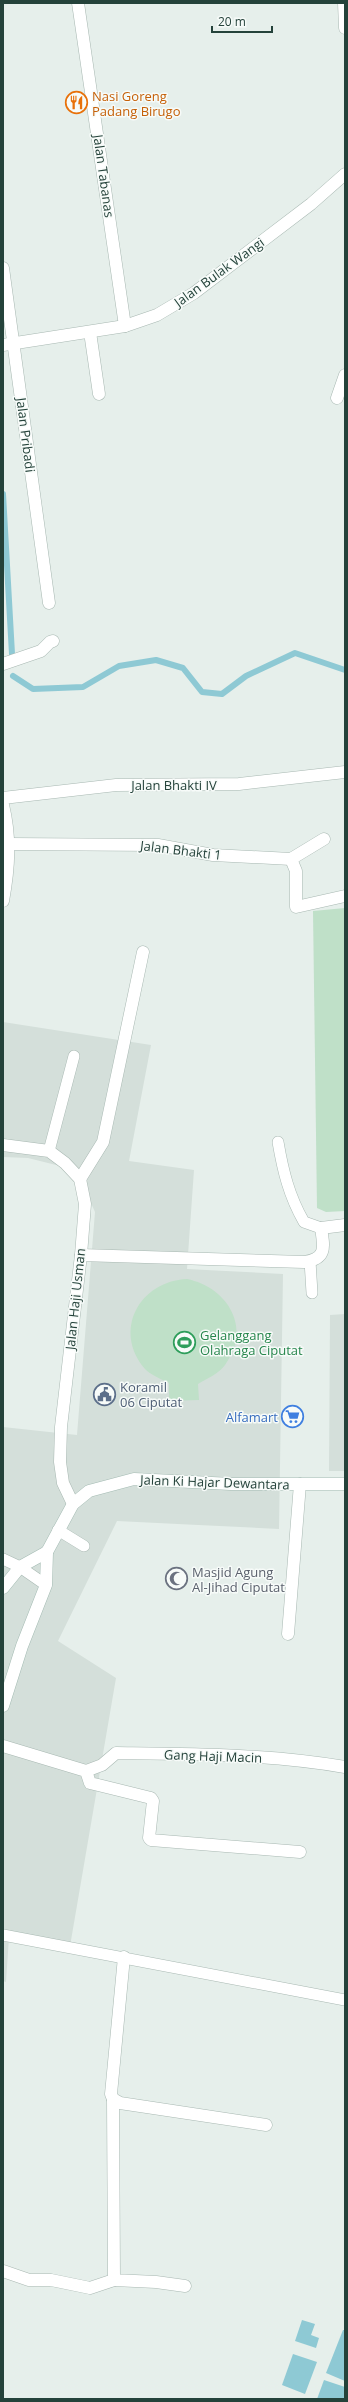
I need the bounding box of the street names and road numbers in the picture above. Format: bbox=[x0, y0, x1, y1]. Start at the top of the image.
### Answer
street label: Jalan Tabanas bbox=[89, 131, 119, 219]
street label: Jalan Bulak Wangi bbox=[169, 233, 268, 312]
street label: Jalan Pribadi bbox=[12, 394, 40, 474]
street label: Jalan Bhakti IV bbox=[129, 776, 217, 794]
street label: Jalan Bhakti 1 bbox=[137, 836, 223, 864]
street label: Jalan Haji Usman bbox=[60, 1247, 89, 1353]
street label: Jalan Ki Hajar Dewantara bbox=[138, 1470, 290, 1494]
street label: Gang Haji Macin bbox=[164, 1745, 262, 1767]

